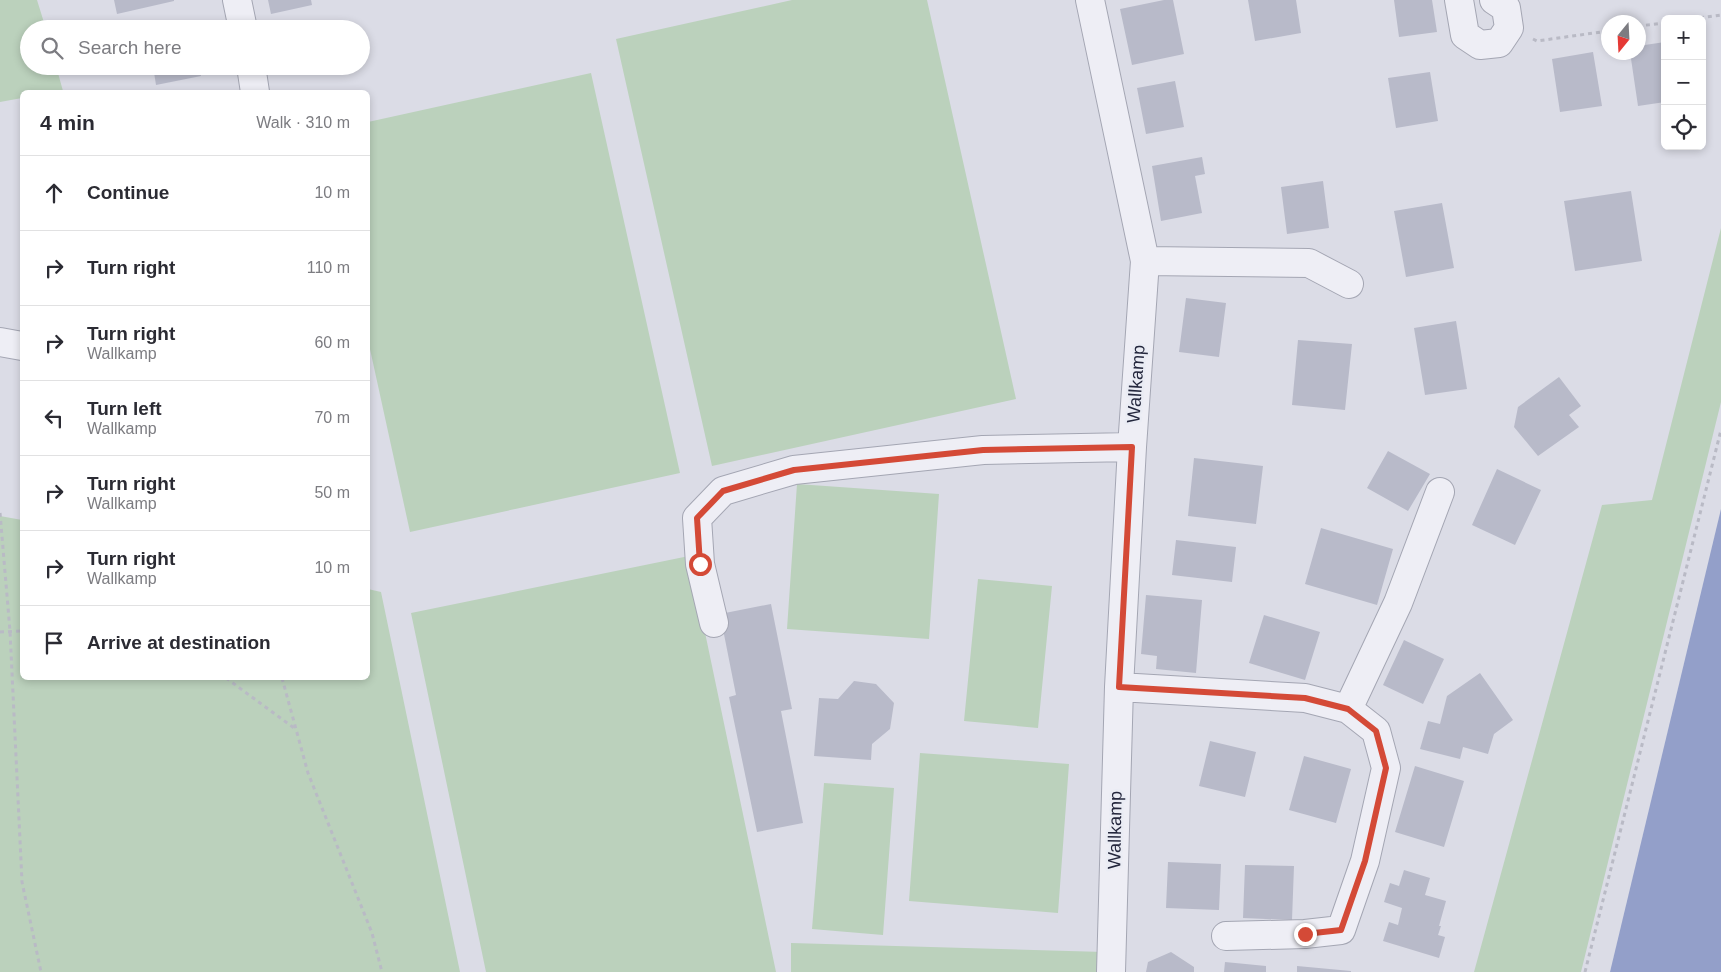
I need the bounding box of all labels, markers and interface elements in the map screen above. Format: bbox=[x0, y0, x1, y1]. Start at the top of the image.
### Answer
north arrow bbox=[1601, 15, 1646, 60]
map controls bbox=[1661, 15, 1706, 150]
button: + bbox=[1661, 15, 1706, 60]
search box bbox=[20, 20, 370, 75]
icon: search bbox=[38, 34, 66, 62]
text: Search here bbox=[78, 37, 182, 58]
button: − bbox=[1661, 60, 1706, 105]
button: locate bbox=[1661, 105, 1706, 150]
text: 4 min bbox=[40, 111, 95, 134]
text: Walk · 310 m bbox=[256, 114, 350, 131]
icon: ahead bbox=[40, 179, 68, 207]
text: Continue bbox=[87, 182, 169, 203]
text: 10 m bbox=[314, 184, 350, 201]
icon: right bbox=[40, 254, 68, 282]
text: Turn right bbox=[87, 257, 175, 278]
text: 110 m bbox=[307, 259, 350, 276]
text: Turn right bbox=[87, 323, 175, 344]
icon: right bbox=[40, 329, 68, 357]
text: 60 m bbox=[314, 334, 350, 351]
street label: Wallkamp bbox=[1123, 344, 1149, 424]
text: Wallkamp bbox=[87, 345, 157, 362]
text: Turn left bbox=[87, 398, 162, 419]
icon: left bbox=[40, 404, 68, 432]
text: 70 m bbox=[314, 409, 350, 426]
text: Wallkamp bbox=[87, 420, 157, 437]
text: Turn right bbox=[87, 473, 175, 494]
icon: right bbox=[40, 479, 68, 507]
text: 50 m bbox=[314, 484, 350, 501]
text: Wallkamp bbox=[87, 495, 157, 512]
text: Turn right bbox=[87, 548, 175, 569]
route start bbox=[689, 553, 712, 576]
icon: right bbox=[40, 554, 68, 582]
text: 10 m bbox=[314, 559, 350, 576]
text: Wallkamp bbox=[87, 570, 157, 587]
icon: arrive bbox=[40, 629, 68, 657]
text: Arrive at destination bbox=[87, 632, 271, 653]
street label: Wallkamp bbox=[1104, 791, 1126, 869]
route end bbox=[1294, 923, 1317, 946]

